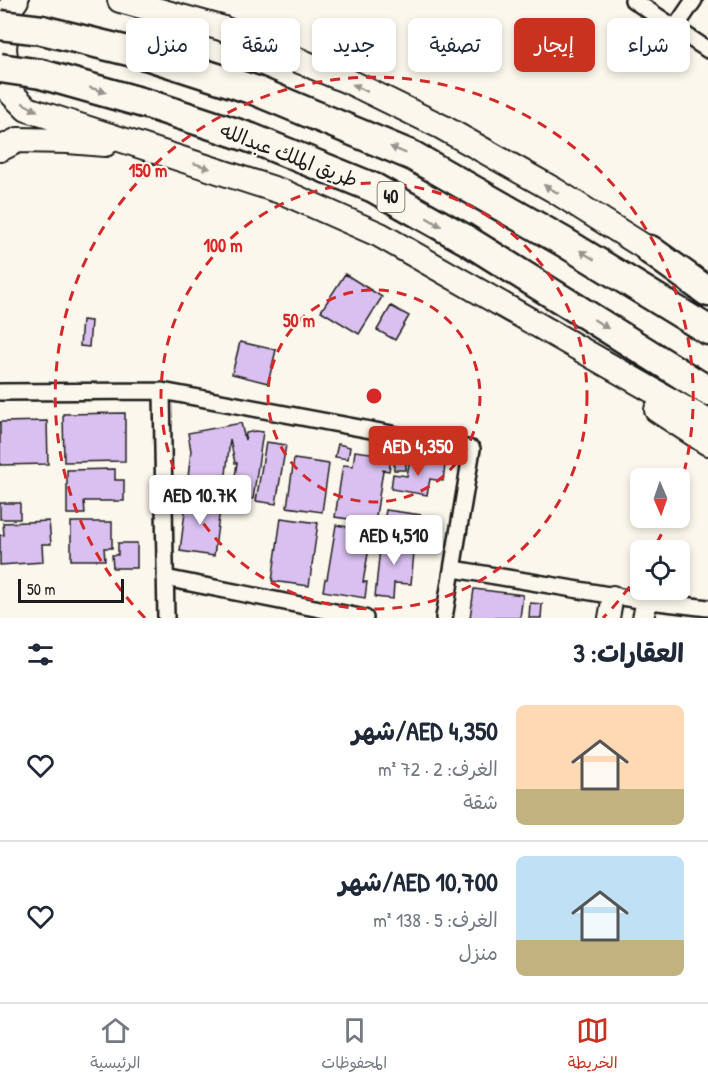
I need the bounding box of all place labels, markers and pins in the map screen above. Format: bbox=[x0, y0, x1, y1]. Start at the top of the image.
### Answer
centre of rings bbox=[364, 386, 384, 406]
pin: AED 4,350 bbox=[349, 426, 487, 477]
pin: AED 10.7K bbox=[131, 475, 269, 526]
pin: AED 4,510 bbox=[325, 515, 463, 566]

